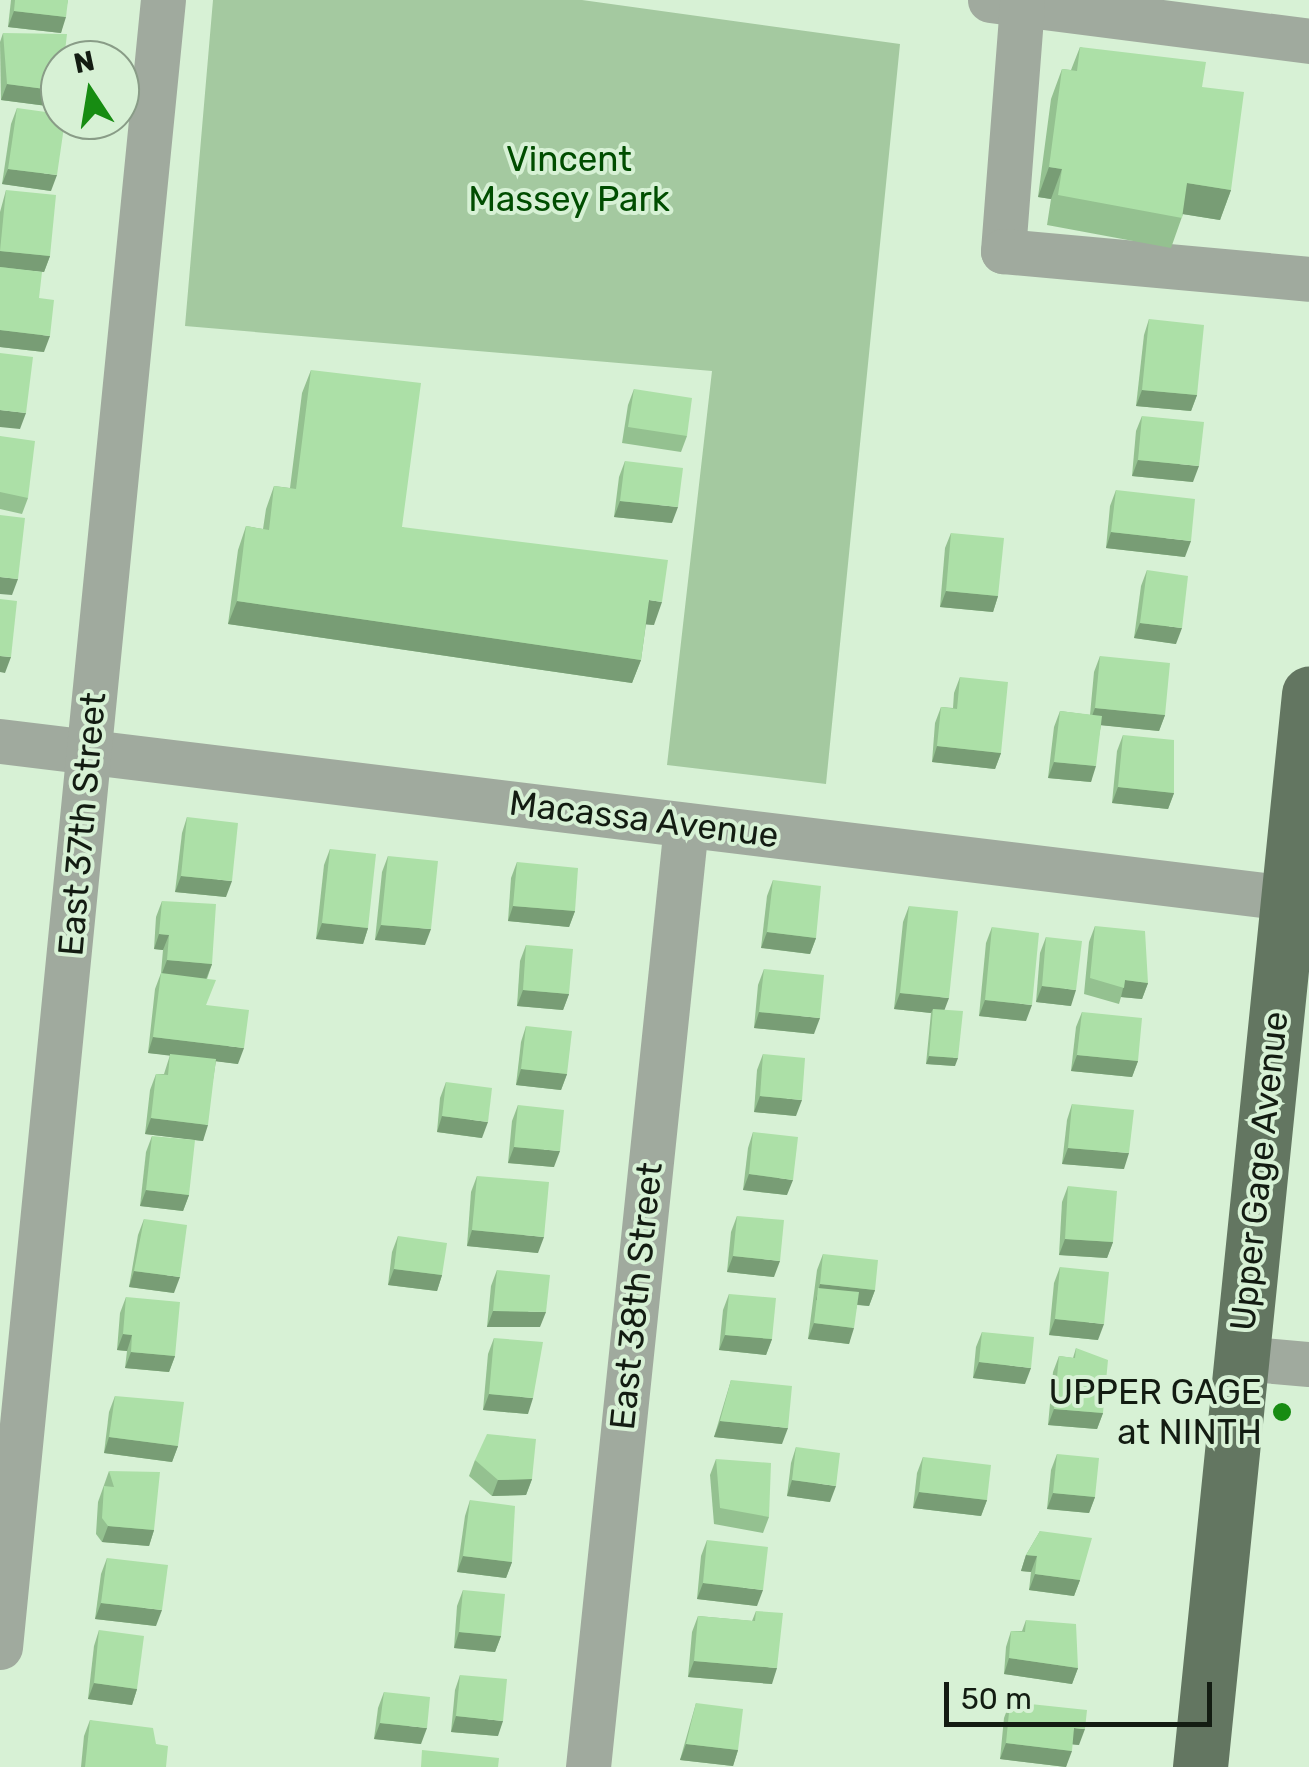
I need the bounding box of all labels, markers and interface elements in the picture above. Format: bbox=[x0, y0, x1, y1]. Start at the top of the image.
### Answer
north arrow bbox=[40, 40, 140, 140]
text: N bbox=[71, 44, 97, 80]
park label: Vincent Massey Park bbox=[468, 138, 670, 220]
street label: East 37th Street bbox=[50, 690, 114, 958]
street label: Macassa Avenue bbox=[506, 782, 782, 856]
street label: Upper Gage Avenue bbox=[1221, 1008, 1297, 1334]
street label: East 38th Street bbox=[601, 1160, 671, 1432]
place label: UPPER GAGE at NINTH bbox=[1048, 1371, 1262, 1453]
marker: UPPER GAGE at NINTH bbox=[1271, 1401, 1293, 1423]
scale bar bbox=[949, 1662, 1216, 1724]
text: 50 m bbox=[961, 1681, 1032, 1717]

